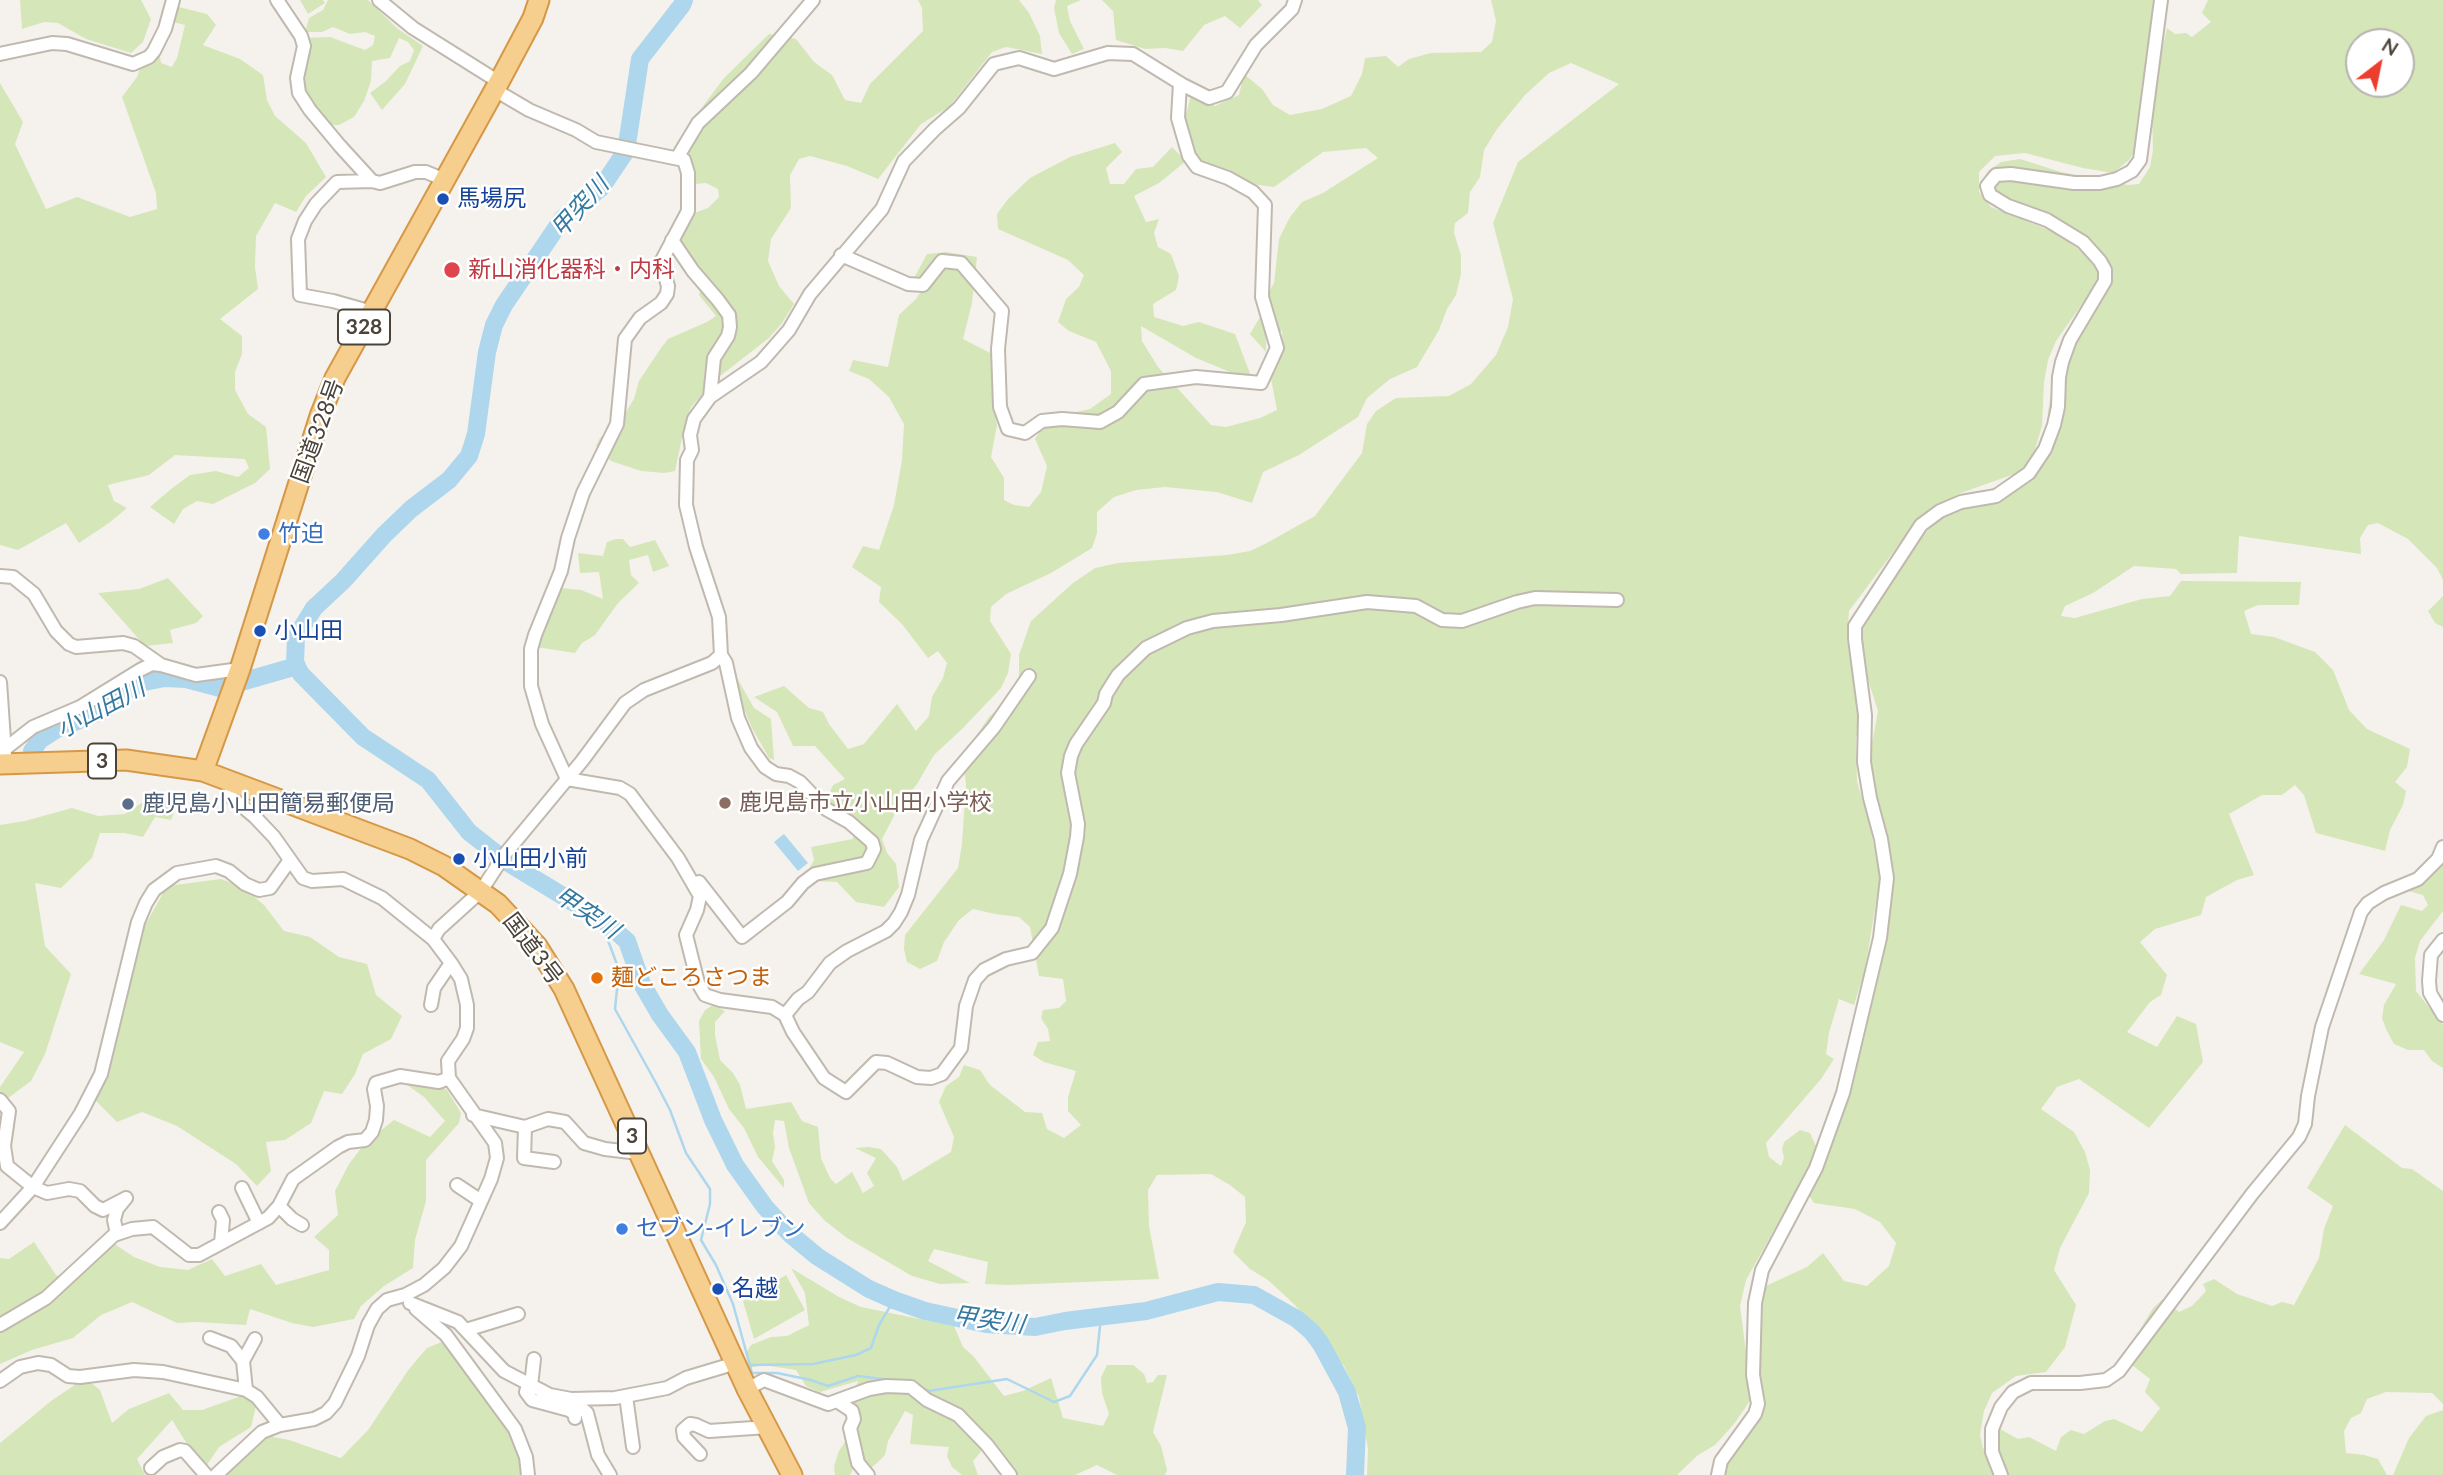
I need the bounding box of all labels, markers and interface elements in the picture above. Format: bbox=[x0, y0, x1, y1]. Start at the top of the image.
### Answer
north arrow bbox=[2345, 28, 2415, 98]
text: N bbox=[2378, 33, 2403, 60]
water label: 甲突川 bbox=[545, 171, 615, 243]
place label: 馬場尻 bbox=[457, 185, 526, 213]
marker: 馬場尻 bbox=[435, 191, 451, 207]
place label: 新山消化器科・内科 bbox=[468, 256, 675, 284]
marker: 新山消化器科・内科 bbox=[442, 260, 462, 280]
road number: 328 bbox=[338, 310, 390, 344]
street label: 国道328号 bbox=[286, 375, 350, 487]
place label: 竹迫 bbox=[278, 520, 324, 548]
marker: 竹迫 bbox=[256, 526, 272, 542]
place label: 小山田 bbox=[274, 617, 343, 645]
marker: 小山田 bbox=[252, 623, 268, 639]
water label: 小山田川 bbox=[52, 674, 150, 744]
road number: 3 bbox=[88, 744, 116, 778]
place label: 鹿児島市立小山田小学校 bbox=[739, 789, 992, 817]
place label: 鹿児島小山田簡易郵便局 bbox=[142, 790, 395, 818]
marker: 鹿児島市立小山田小学校 bbox=[717, 795, 733, 811]
marker: 鹿児島小山田簡易郵便局 bbox=[120, 796, 136, 812]
place label: 小山田小前 bbox=[473, 845, 588, 873]
marker: 小山田小前 bbox=[451, 851, 467, 867]
water label: 甲突川 bbox=[549, 881, 625, 945]
street label: 国道3号 bbox=[497, 908, 569, 990]
place label: 麺どころさつま bbox=[611, 964, 772, 992]
marker: 麺どころさつま bbox=[589, 970, 605, 986]
road number: 3 bbox=[618, 1118, 646, 1154]
place label: セブン-イレブン bbox=[636, 1215, 806, 1243]
marker: セブン-イレブン bbox=[614, 1221, 630, 1237]
place label: 名越 bbox=[732, 1275, 778, 1303]
marker: 名越 bbox=[710, 1281, 726, 1297]
water label: 甲突川 bbox=[951, 1301, 1027, 1339]

